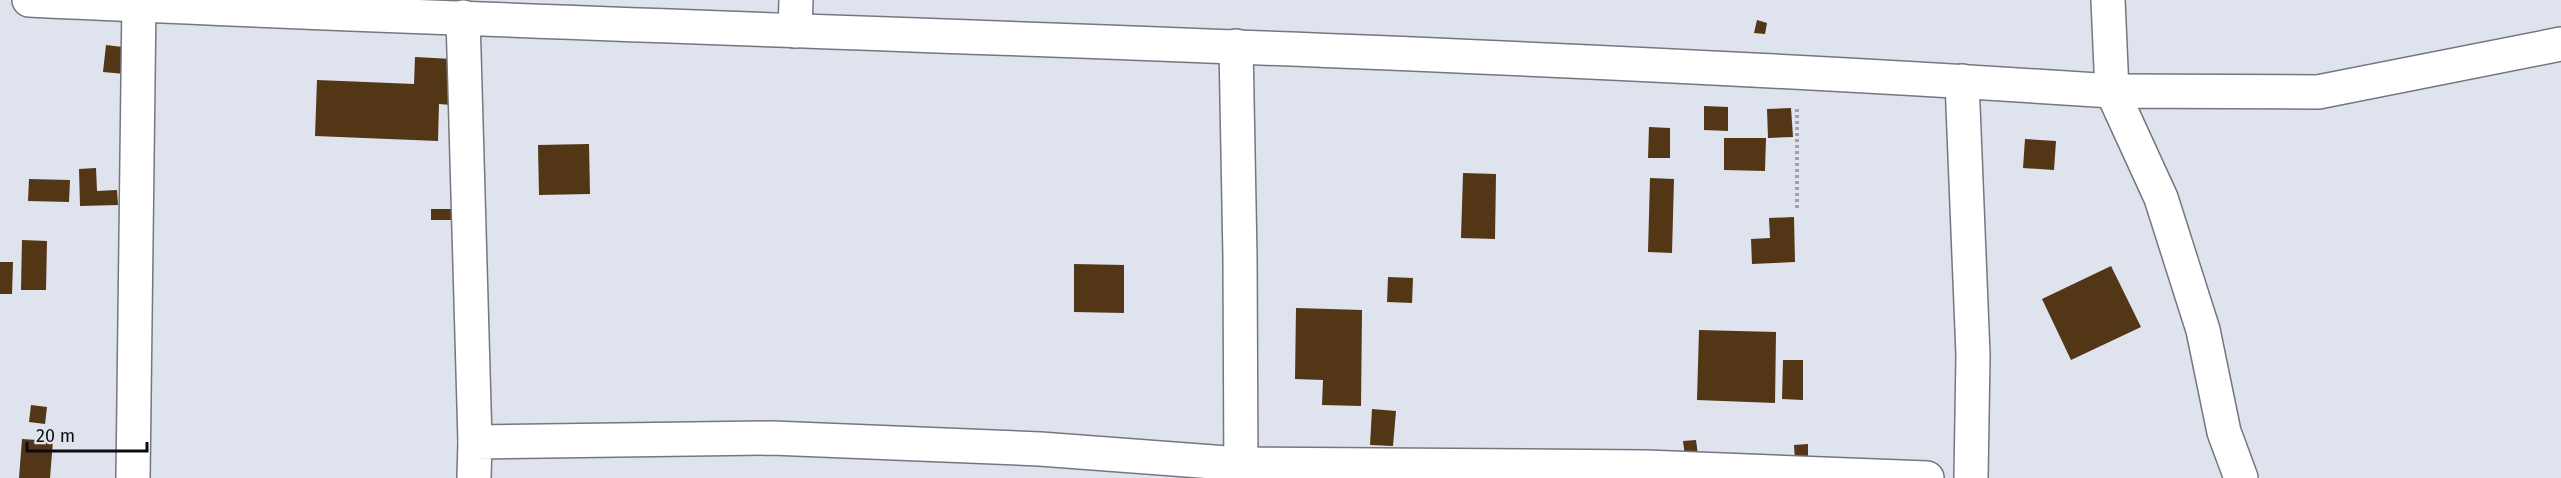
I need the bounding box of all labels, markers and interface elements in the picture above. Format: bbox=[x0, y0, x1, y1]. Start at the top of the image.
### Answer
scale bar bbox=[27, 415, 147, 453]
text: 20 m bbox=[36, 425, 75, 447]

